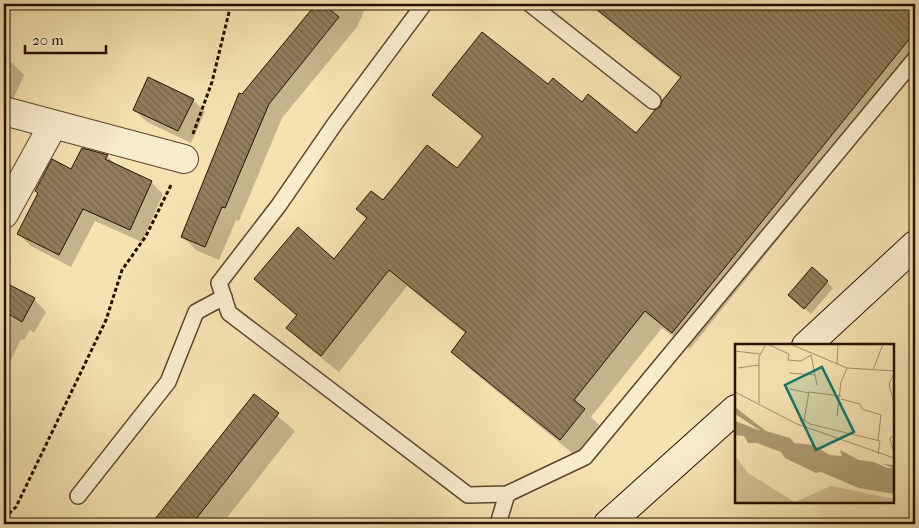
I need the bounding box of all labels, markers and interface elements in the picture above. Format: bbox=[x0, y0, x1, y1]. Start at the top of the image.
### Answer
scale bar bbox=[25, 22, 106, 54]
text: 20 m bbox=[32, 31, 64, 49]
inset map bbox=[735, 344, 894, 503]

